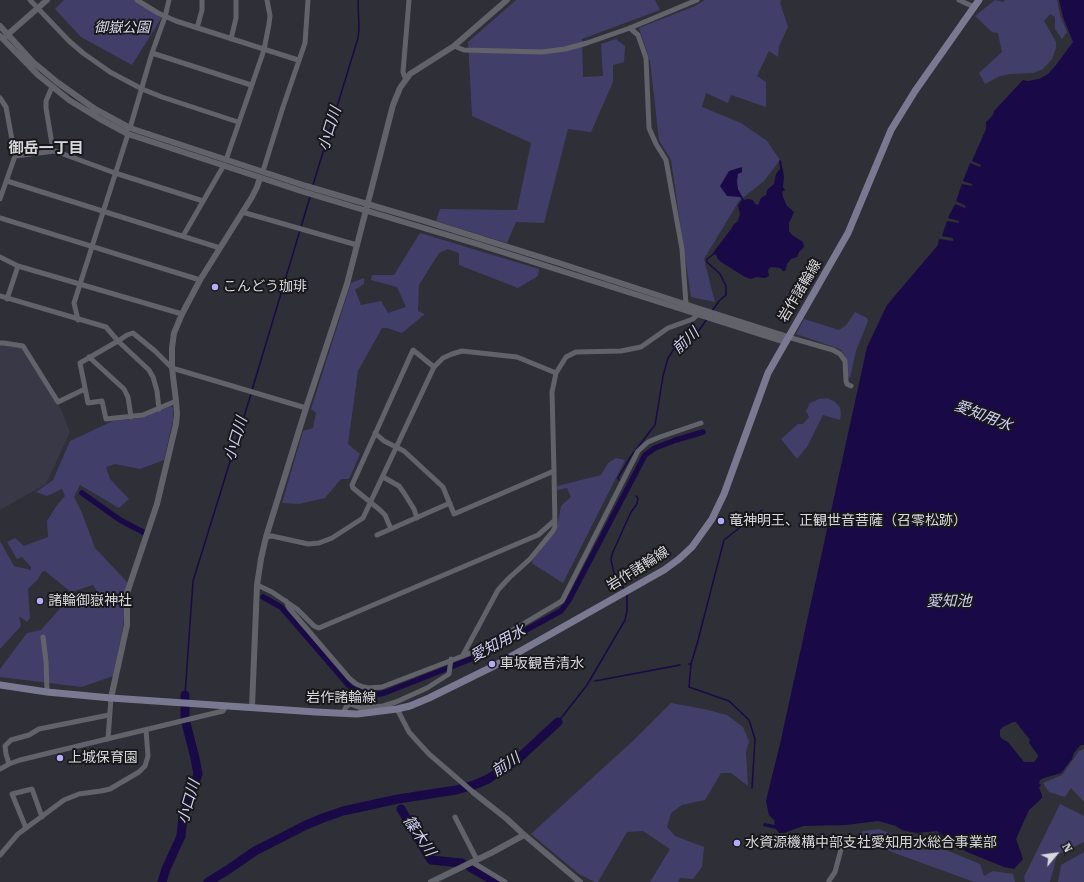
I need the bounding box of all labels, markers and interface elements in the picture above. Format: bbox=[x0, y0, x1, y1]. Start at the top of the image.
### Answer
park label: 御嶽公園 bbox=[94, 20, 150, 36]
water label: 小口川 bbox=[315, 105, 345, 153]
district label: 御岳一丁目 bbox=[9, 140, 83, 158]
street label: 岩作諸輪線 bbox=[775, 257, 825, 325]
place label: こんどう珈琲 bbox=[223, 279, 307, 295]
marker: こんどう珈琲 bbox=[210, 282, 220, 292]
water label: 前川 bbox=[669, 324, 703, 358]
water label: 愛知用水 bbox=[952, 397, 1014, 435]
water label: 小口川 bbox=[221, 415, 251, 463]
place label: 竜神明王、正観世音菩薩（召零松跡） bbox=[729, 513, 967, 529]
marker: 竜神明王、正観世音菩薩（召零松跡） bbox=[716, 516, 726, 526]
street label: 岩作諸輪線 bbox=[604, 543, 672, 595]
place label: 諸輪御嶽神社 bbox=[48, 593, 132, 609]
water label: 愛知池 bbox=[927, 593, 971, 611]
marker: 諸輪御嶽神社 bbox=[35, 596, 45, 606]
water label: 愛知用水 bbox=[467, 622, 529, 666]
place label: 車坂観音清水 bbox=[500, 656, 584, 672]
marker: 車坂観音清水 bbox=[487, 659, 497, 669]
street label: 岩作諸輪線 bbox=[306, 690, 376, 706]
water label: 前川 bbox=[489, 749, 523, 781]
place label: 上城保育園 bbox=[68, 750, 138, 766]
marker: 上城保育園 bbox=[55, 753, 65, 763]
water label: 小口川 bbox=[174, 778, 204, 826]
water label: 篠木川 bbox=[399, 812, 439, 860]
north arrow bbox=[1036, 834, 1076, 874]
place label: 水資源機構中部支社愛知用水総合事業部 bbox=[745, 835, 997, 851]
marker: 水資源機構中部支社愛知用水総合事業部 bbox=[732, 838, 742, 848]
text: N bbox=[1059, 841, 1075, 855]

